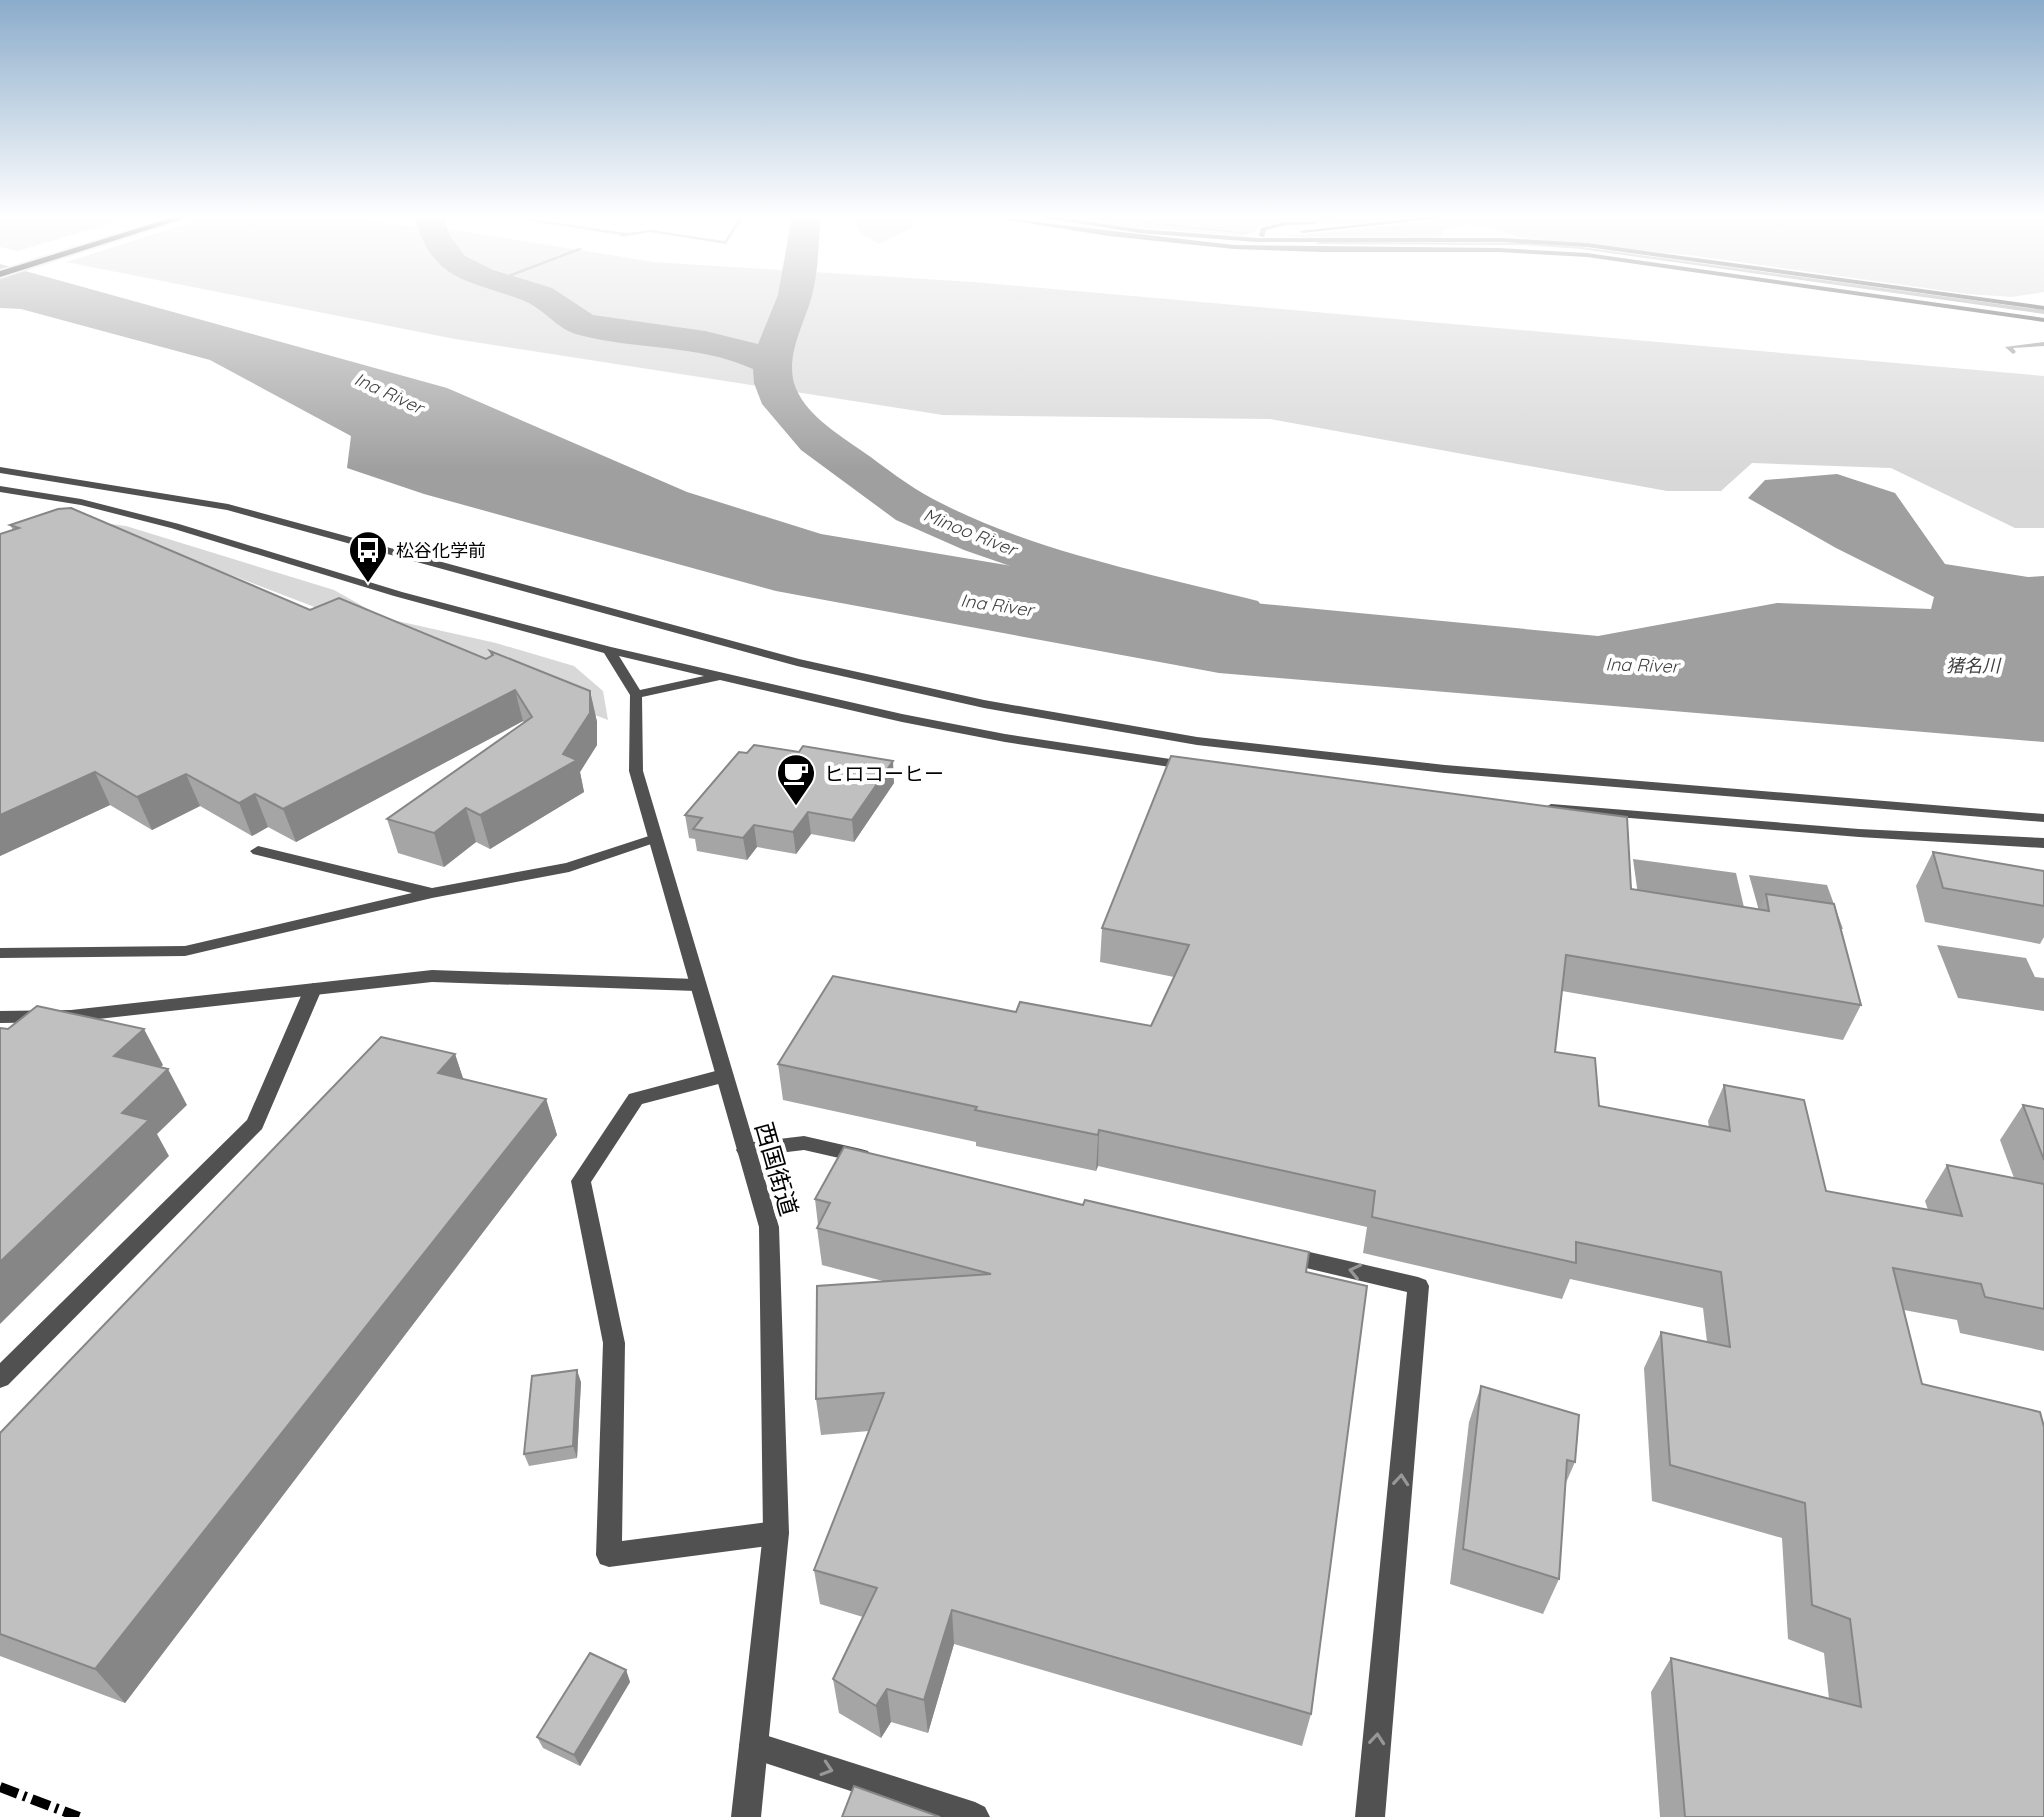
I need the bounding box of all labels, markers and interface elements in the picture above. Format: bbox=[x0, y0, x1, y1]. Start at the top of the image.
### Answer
water label: Ina River bbox=[351, 367, 429, 420]
water label: Minoo River bbox=[920, 503, 1022, 562]
bus stop icon: 松谷化学前 bbox=[347, 529, 389, 584]
place label: 松谷化学前 bbox=[396, 539, 486, 562]
water label: Ina River bbox=[959, 589, 1037, 622]
water label: Ina River bbox=[1605, 652, 1681, 678]
water label: 猪名川 bbox=[1946, 654, 2002, 677]
cafe icon: ヒロコーヒー bbox=[775, 752, 817, 807]
place label: ヒロコーヒー bbox=[824, 761, 944, 786]
street label: 西国街道 bbox=[749, 1119, 805, 1219]
one-way arrow bbox=[1349, 1263, 1362, 1280]
one-way arrow bbox=[1392, 1473, 1409, 1486]
one-way arrow bbox=[1369, 1732, 1386, 1745]
one-way arrow bbox=[820, 1760, 834, 1776]

